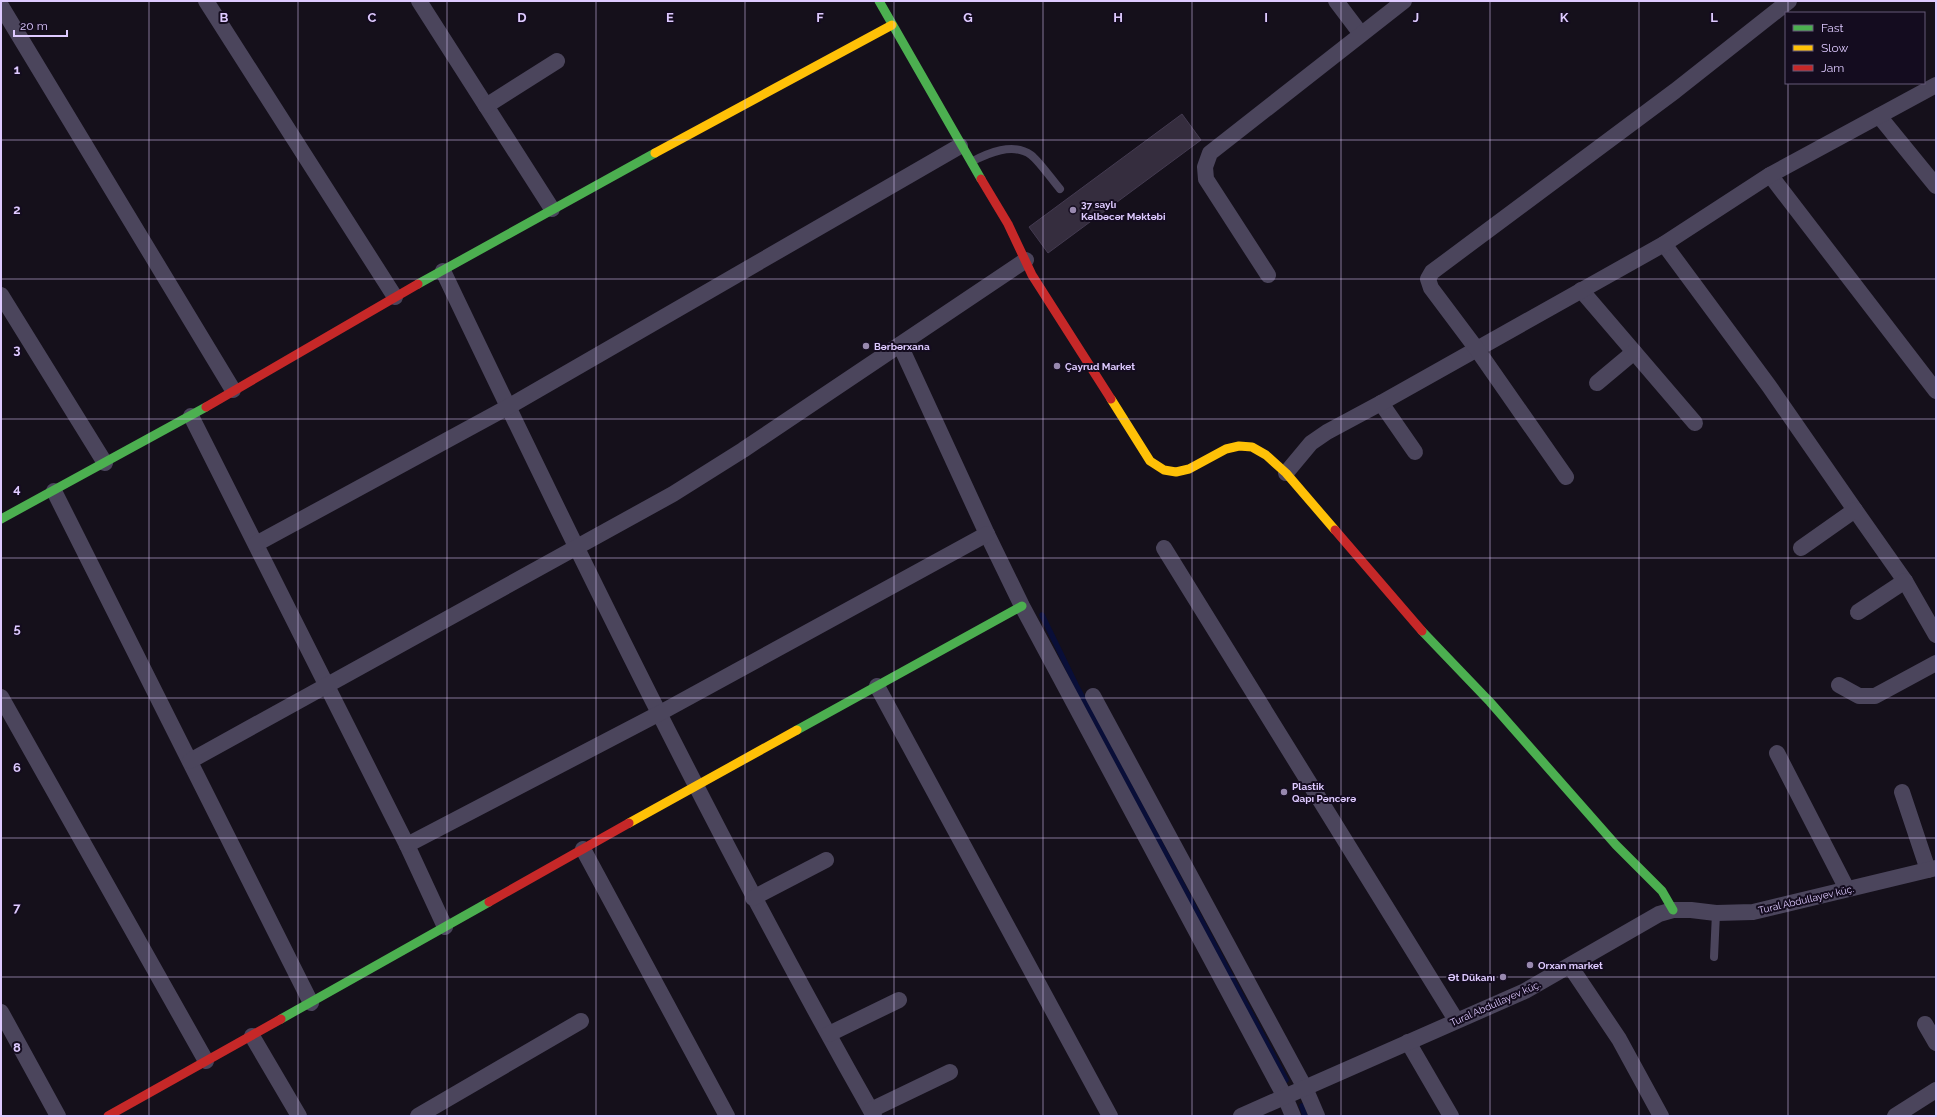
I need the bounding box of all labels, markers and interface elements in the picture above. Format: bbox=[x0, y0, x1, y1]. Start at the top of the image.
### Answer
text: B bbox=[220, 10, 229, 25]
text: C bbox=[368, 10, 377, 25]
text: D bbox=[517, 10, 527, 25]
text: E bbox=[666, 10, 674, 25]
text: F bbox=[816, 10, 824, 25]
text: G bbox=[963, 10, 973, 25]
text: H bbox=[1113, 10, 1123, 25]
text: I bbox=[1264, 10, 1268, 25]
text: J bbox=[1413, 10, 1419, 25]
text: K bbox=[1560, 10, 1569, 25]
text: L bbox=[1710, 10, 1718, 25]
scale bar bbox=[14, 12, 67, 38]
legend bbox=[1785, 12, 1925, 84]
text: 20 m bbox=[20, 19, 48, 33]
text: Fast bbox=[1821, 21, 1844, 35]
text: Slow bbox=[1821, 41, 1848, 55]
text: Jam bbox=[1821, 61, 1844, 75]
text: 1 bbox=[14, 62, 21, 77]
place label: 37 saylı Kəlbəcər Məktəbi bbox=[1081, 199, 1166, 222]
text: 2 bbox=[13, 202, 21, 217]
marker: 37 saylı Kəlbəcər Məktəbi bbox=[1068, 205, 1078, 215]
marker: Bərbərxana bbox=[861, 341, 871, 351]
place label: Bərbərxana bbox=[874, 341, 930, 352]
text: 3 bbox=[13, 342, 21, 357]
marker: Çayrud Market bbox=[1052, 361, 1062, 371]
place label: Çayrud Market bbox=[1065, 361, 1135, 372]
text: 4 bbox=[13, 481, 21, 496]
text: 5 bbox=[13, 621, 21, 636]
text: 6 bbox=[13, 760, 21, 775]
place label: Plastik Qapı Pəncərə bbox=[1292, 781, 1356, 804]
marker: Plastik Qapı Pəncərə bbox=[1279, 787, 1289, 797]
street label: Tural Abdullayev küç. bbox=[1757, 883, 1855, 916]
text: 7 bbox=[13, 900, 21, 915]
marker: Orxan market bbox=[1525, 960, 1535, 970]
place label: Orxan market bbox=[1538, 960, 1603, 971]
place label: Ət Dükanı bbox=[1448, 972, 1495, 983]
marker: Ət Dükanı bbox=[1498, 972, 1508, 982]
street label: Tural Abdullayev küç. bbox=[1448, 978, 1542, 1028]
text: 8 bbox=[13, 1040, 21, 1055]

